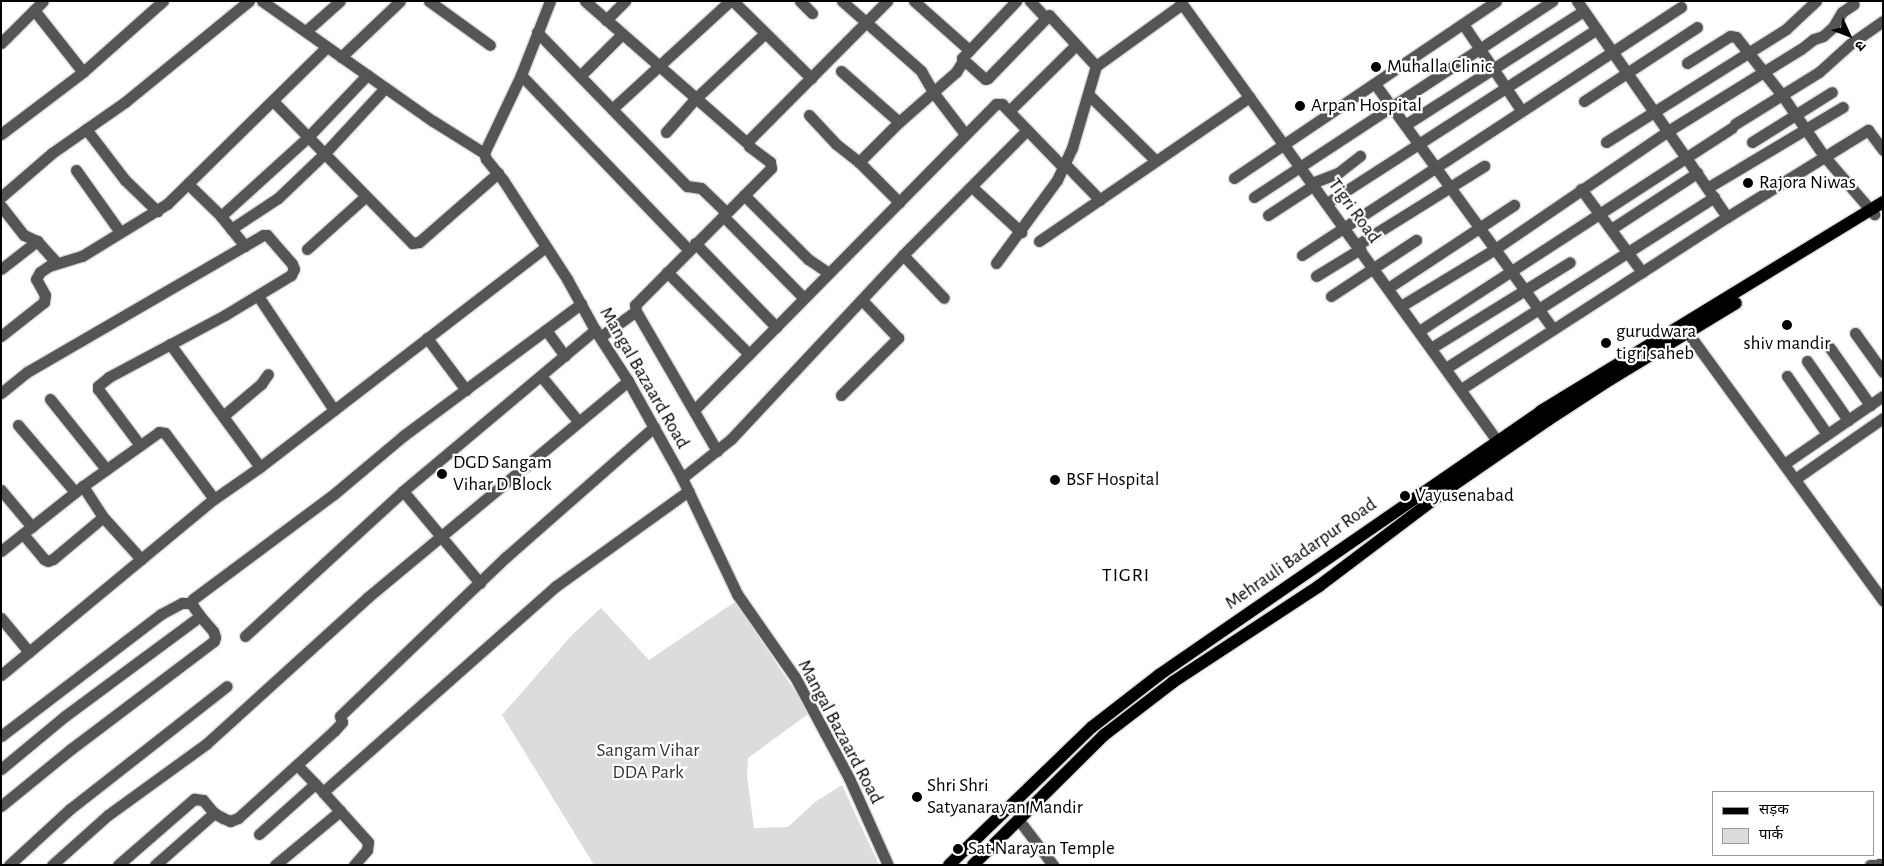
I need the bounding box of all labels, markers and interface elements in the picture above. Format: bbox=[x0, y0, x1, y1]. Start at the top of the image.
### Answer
north arrow bbox=[1824, 10, 1874, 60]
text: उ bbox=[1852, 37, 1868, 53]
place label: Muhalla Clinic bbox=[1387, 56, 1492, 78]
marker: Muhalla Clinic bbox=[1369, 60, 1383, 74]
place label: Arpan Hospital bbox=[1311, 95, 1422, 117]
marker: Arpan Hospital bbox=[1293, 99, 1307, 113]
place label: Rajora Niwas bbox=[1759, 172, 1856, 194]
street label: Tigri Road bbox=[1323, 174, 1385, 248]
marker: Rajora Niwas bbox=[1741, 176, 1755, 190]
street label: Mangal Bazaard Road bbox=[594, 303, 694, 453]
marker: shiv mandir bbox=[1781, 319, 1793, 331]
place label: gurudwara tigri saheb bbox=[1616, 321, 1696, 365]
place label: shiv mandir bbox=[1744, 333, 1830, 355]
marker: gurudwara tigri saheb bbox=[1600, 337, 1612, 349]
place label: DGD Sangam Vihar D Block bbox=[453, 452, 552, 496]
marker: DGD Sangam Vihar D Block bbox=[435, 467, 449, 481]
place label: BSF Hospital bbox=[1066, 469, 1159, 491]
marker: BSF Hospital bbox=[1048, 473, 1062, 487]
place label: Vayusenabad bbox=[1415, 485, 1514, 507]
marker: Vayusenabad bbox=[1399, 490, 1411, 502]
street label: Mehrauli Badarpur Road bbox=[1221, 493, 1381, 615]
district label: TIGRI bbox=[1101, 563, 1151, 587]
street label: Mangal Bazaard Road bbox=[792, 656, 888, 808]
park label: Sangam Vihar DDA Park bbox=[597, 740, 699, 784]
place label: Shri Shri Satyanarayan Mandir bbox=[927, 775, 1083, 819]
marker: Shri Shri Satyanarayan Mandir bbox=[911, 791, 923, 803]
legend bbox=[1712, 791, 1874, 856]
text: सड़क bbox=[1759, 802, 1789, 817]
text: पार्क bbox=[1759, 827, 1783, 842]
place label: Sat Narayan Temple bbox=[968, 838, 1115, 860]
marker: Sat Narayan Temple bbox=[952, 843, 964, 855]

